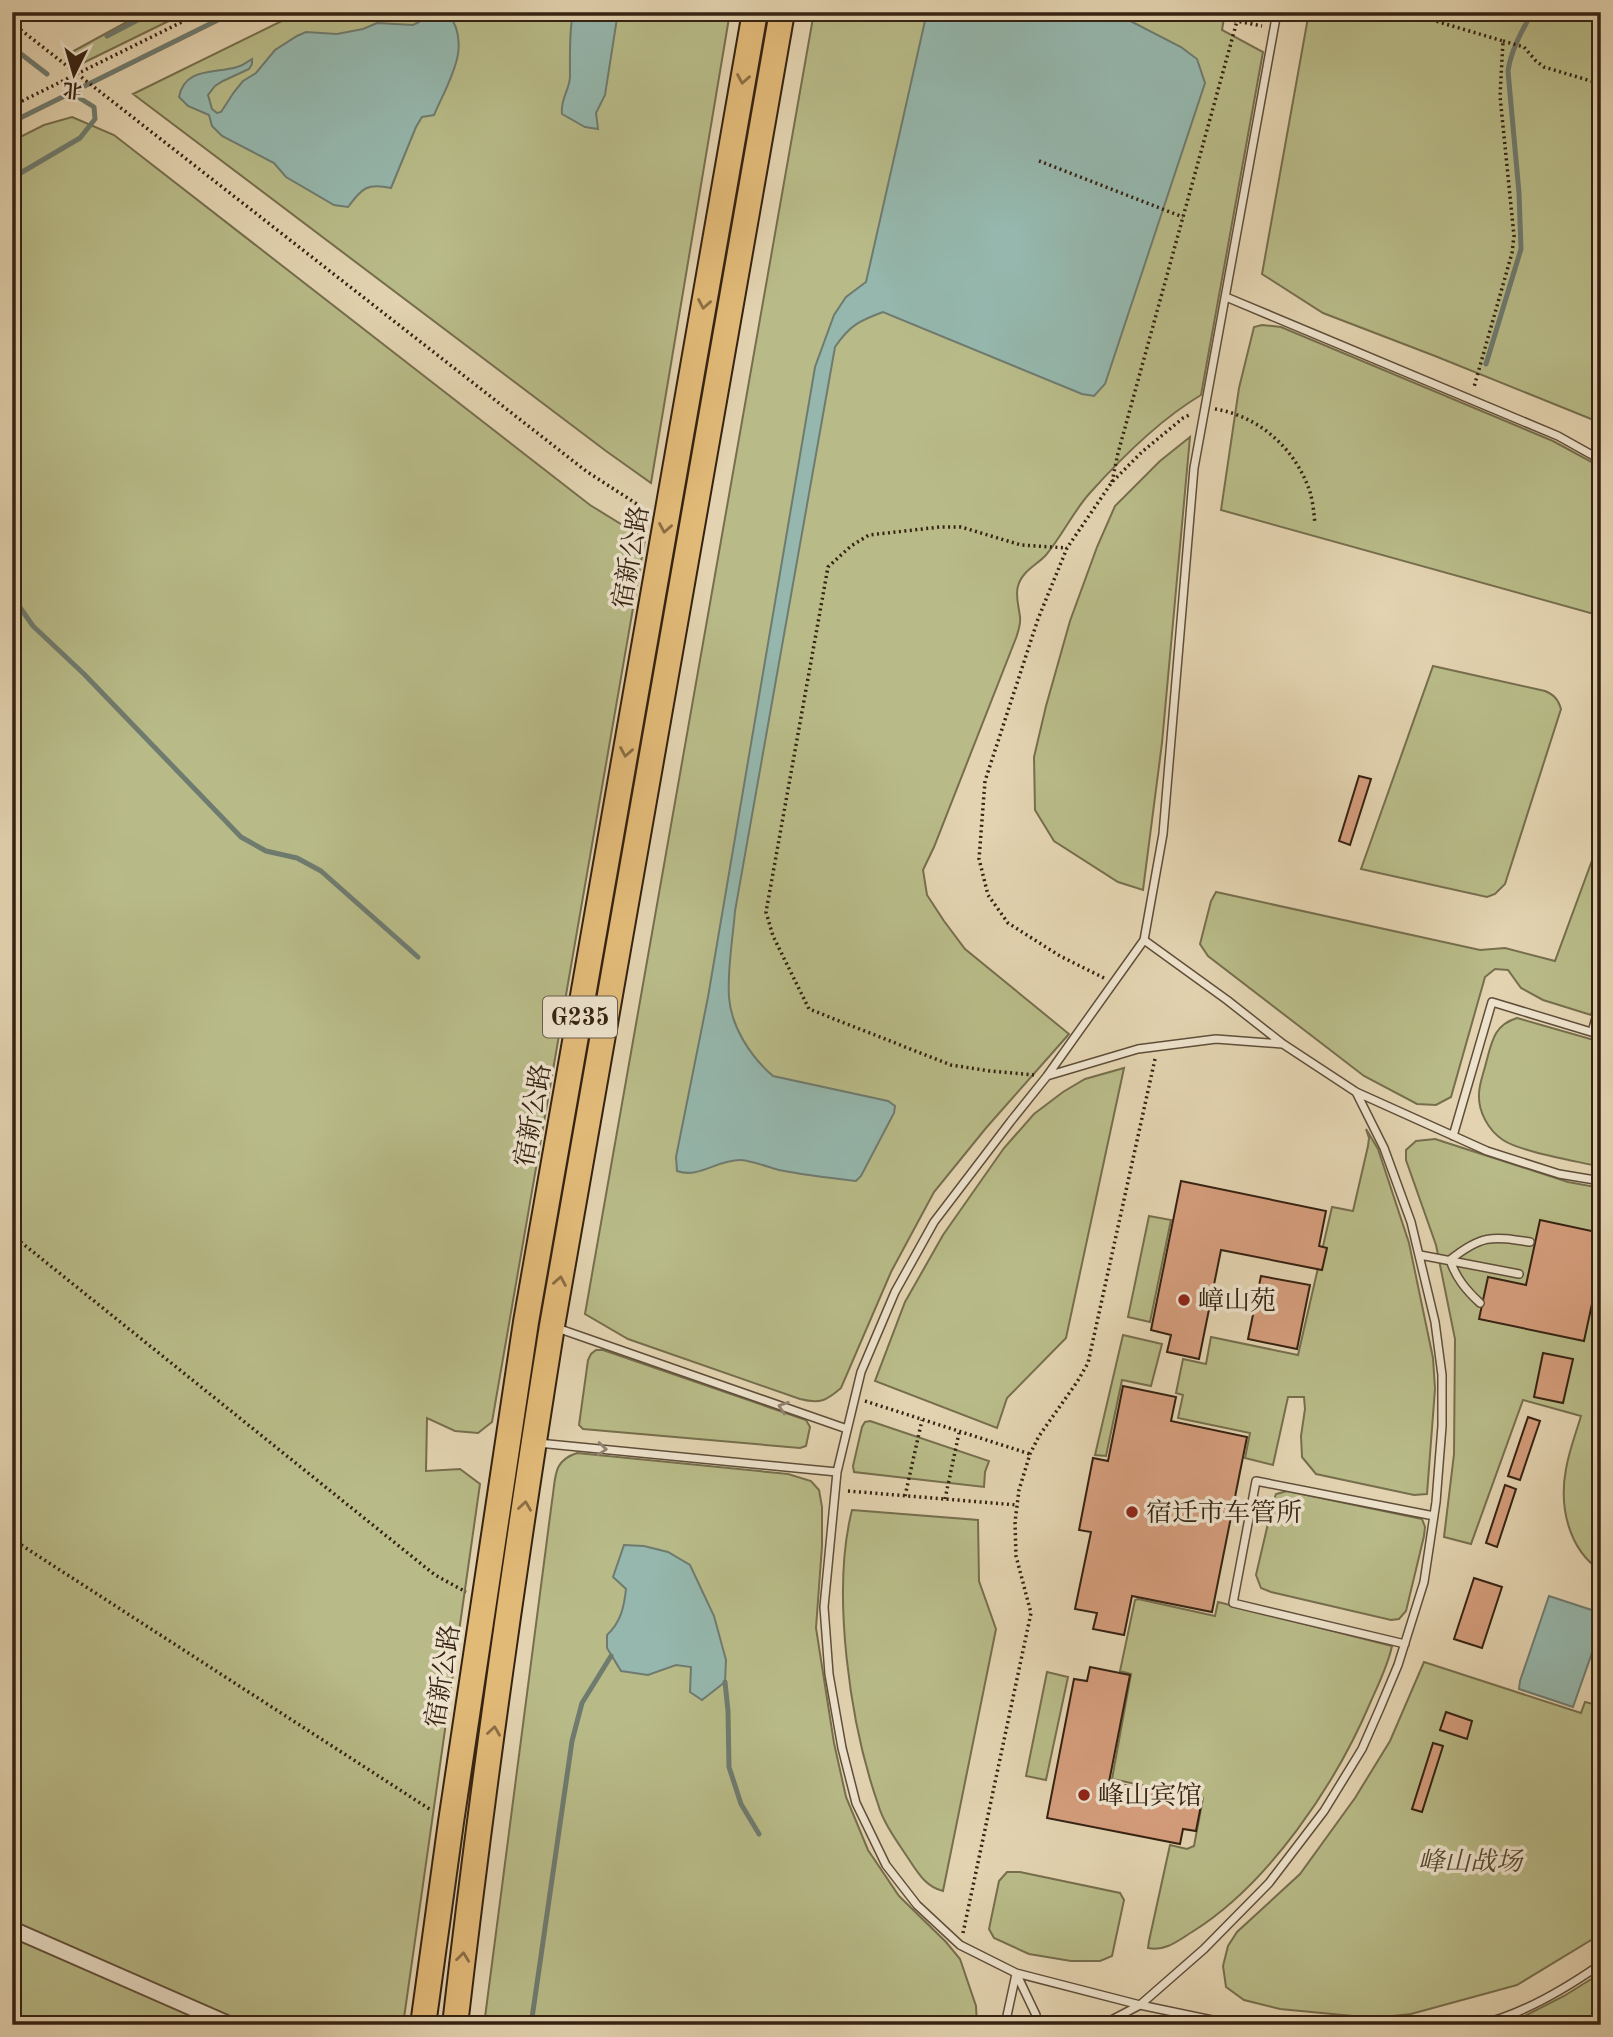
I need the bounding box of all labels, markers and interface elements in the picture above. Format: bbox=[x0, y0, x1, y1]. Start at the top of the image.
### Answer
north arrow bbox=[38, 38, 108, 108]
one-way arrow bbox=[736, 74, 751, 85]
text: 北 bbox=[62, 78, 83, 101]
one-way arrow bbox=[697, 298, 712, 310]
street label: 宿新公路 bbox=[608, 504, 654, 611]
one-way arrow bbox=[658, 522, 673, 534]
one-way arrow bbox=[619, 746, 634, 758]
road number: G235 bbox=[543, 996, 617, 1037]
street label: 宿新公路 bbox=[510, 1062, 556, 1169]
one-way arrow bbox=[552, 1275, 567, 1287]
place label: 嶂山苑 bbox=[1198, 1286, 1276, 1315]
marker: 嶂山苑 bbox=[1176, 1292, 1192, 1308]
one-way arrow bbox=[777, 1401, 790, 1415]
one-way arrow bbox=[596, 1441, 607, 1456]
place label: 宿迁市车管所 bbox=[1146, 1499, 1302, 1527]
one-way arrow bbox=[517, 1500, 532, 1512]
marker: 宿迁市车管所 bbox=[1124, 1504, 1140, 1520]
street label: 宿新公路 bbox=[421, 1623, 465, 1730]
one-way arrow bbox=[486, 1726, 501, 1737]
place label: 峰山宾馆 bbox=[1098, 1781, 1202, 1810]
marker: 峰山宾馆 bbox=[1076, 1787, 1092, 1803]
park label: 峰山战场 bbox=[1418, 1848, 1524, 1876]
one-way arrow bbox=[456, 1951, 471, 1963]

